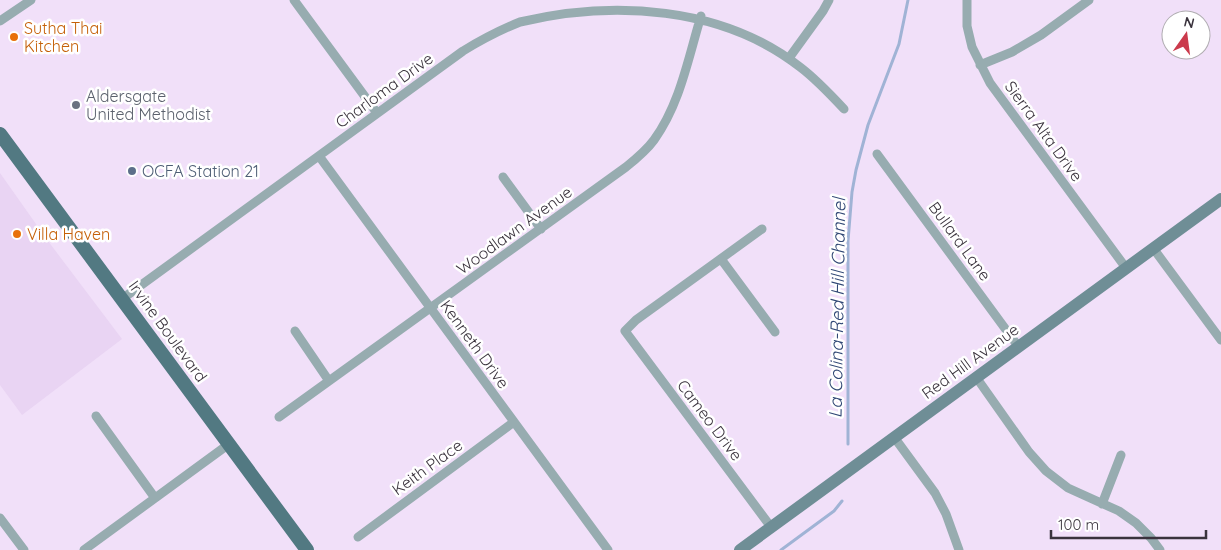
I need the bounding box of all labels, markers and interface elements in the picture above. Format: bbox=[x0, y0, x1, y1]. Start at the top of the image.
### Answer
north arrow bbox=[1161, 10, 1211, 60]
text: N bbox=[1182, 12, 1196, 32]
place label: Sutha Thai Kitchen bbox=[24, 18, 103, 56]
marker: Sutha Thai Kitchen bbox=[8, 31, 20, 43]
street label: Charloma Drive bbox=[331, 48, 437, 132]
street label: Sierra Alta Drive bbox=[1001, 77, 1087, 185]
place label: Aldersgate United Methodist bbox=[86, 86, 211, 124]
marker: Aldersgate United Methodist bbox=[70, 99, 82, 111]
place label: OCFA Station 21 bbox=[142, 161, 259, 181]
marker: OCFA Station 21 bbox=[126, 165, 138, 177]
street label: Woodlawn Avenue bbox=[452, 181, 576, 279]
water label: La Colina-Red Hill Channel bbox=[824, 196, 850, 418]
street label: Bullard Lane bbox=[925, 198, 995, 284]
place label: Villa Haven bbox=[27, 224, 110, 244]
marker: Villa Haven bbox=[11, 228, 23, 240]
street label: Irvine Boulevard bbox=[124, 276, 212, 386]
street label: Kenneth Drive bbox=[436, 296, 514, 392]
street label: Red Hill Avenue bbox=[918, 319, 1022, 403]
street label: Cameo Drive bbox=[673, 376, 747, 464]
street label: Keith Place bbox=[388, 435, 466, 499]
scale bar bbox=[1051, 508, 1206, 540]
text: 100 m bbox=[1058, 515, 1099, 534]

